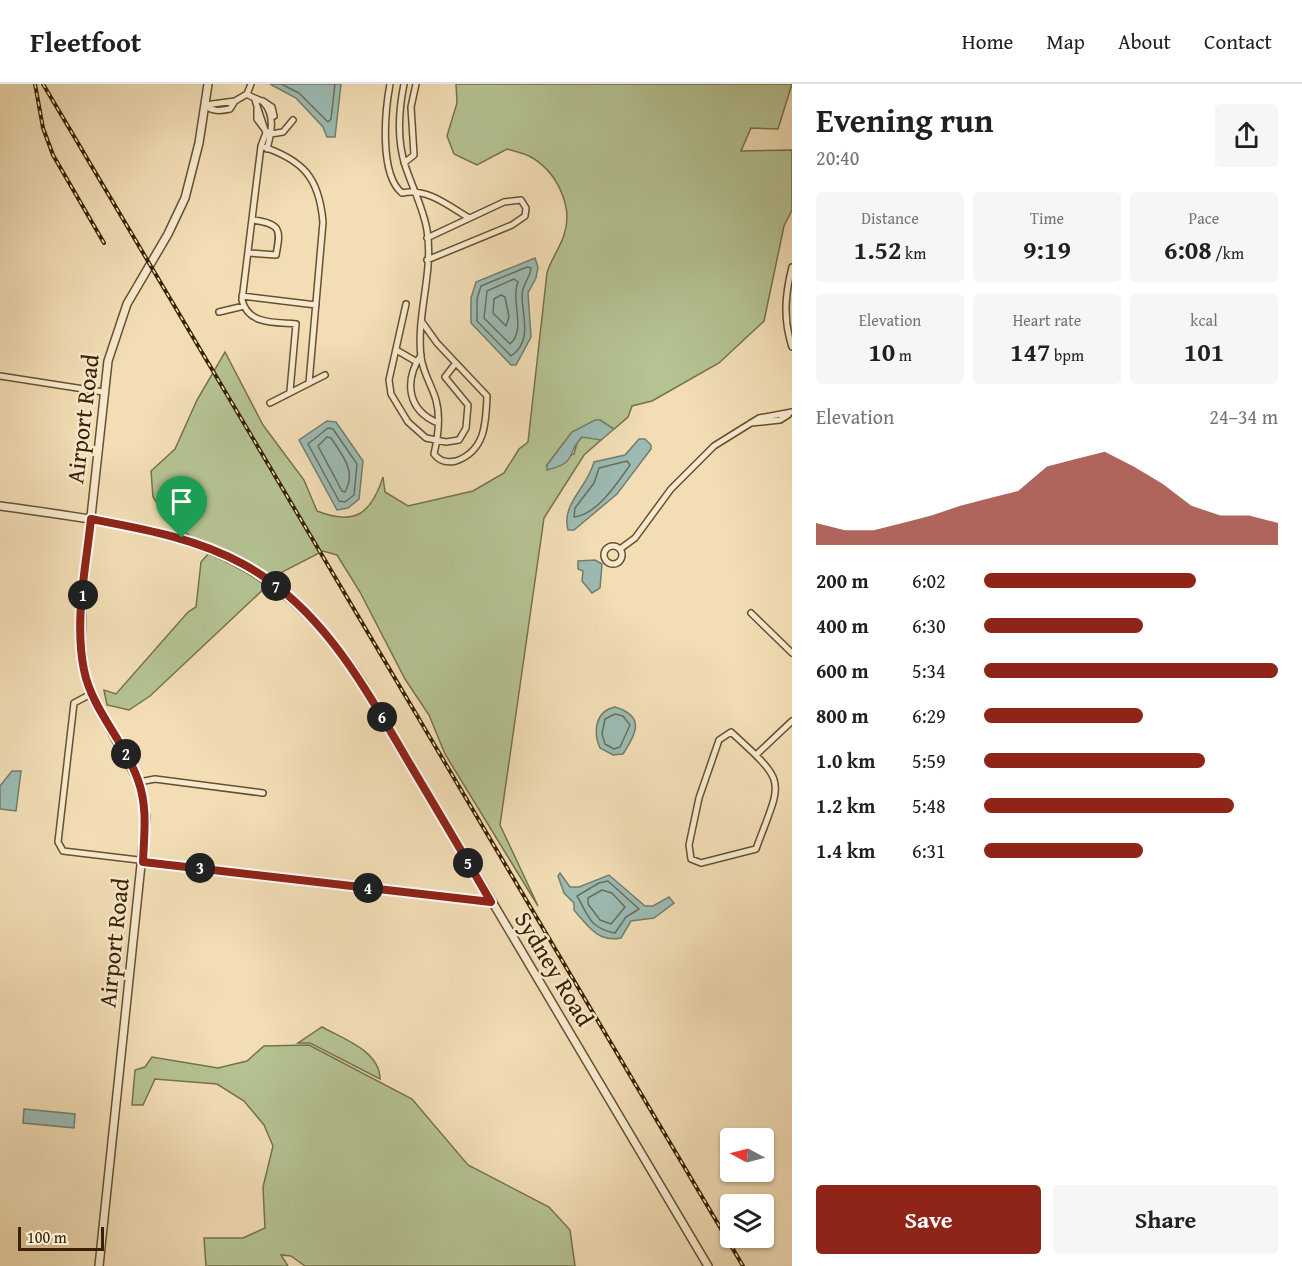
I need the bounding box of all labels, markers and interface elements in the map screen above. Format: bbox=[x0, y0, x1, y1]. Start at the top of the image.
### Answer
text: Fleetfoot bbox=[30, 21, 141, 62]
text: Home bbox=[962, 26, 1013, 57]
text: Map bbox=[1046, 26, 1085, 57]
text: About bbox=[1118, 26, 1171, 57]
text: Contact bbox=[1204, 26, 1272, 57]
text: Evening run bbox=[816, 96, 993, 144]
button: share bbox=[1215, 104, 1278, 167]
text: 20:40 bbox=[816, 143, 859, 172]
text: Distance bbox=[861, 206, 919, 230]
text: Time bbox=[1030, 206, 1064, 230]
text: Pace bbox=[1189, 206, 1219, 230]
text: 1.52 bbox=[854, 230, 902, 269]
text: 9:19 bbox=[1023, 230, 1071, 269]
text: 6:08 bbox=[1164, 230, 1212, 269]
text: km bbox=[902, 241, 926, 265]
text: /km bbox=[1212, 241, 1244, 265]
text: Elevation bbox=[859, 308, 921, 332]
text: Heart rate bbox=[1013, 308, 1081, 332]
text: kcal bbox=[1190, 308, 1218, 332]
text: 10 bbox=[868, 332, 895, 371]
text: 147 bbox=[1010, 332, 1050, 371]
text: 101 bbox=[1184, 332, 1224, 371]
text: m bbox=[895, 343, 912, 367]
text: bpm bbox=[1050, 343, 1084, 367]
street label: Airport Road bbox=[57, 352, 108, 486]
text: Elevation bbox=[816, 402, 894, 431]
text: 24–34 m bbox=[1209, 402, 1278, 431]
pin bbox=[156, 476, 207, 538]
icon: arrive bbox=[165, 485, 198, 518]
text: 200 m bbox=[816, 566, 869, 595]
text: 6:02 bbox=[912, 566, 946, 595]
pin: 7 bbox=[261, 571, 291, 601]
text: 7 bbox=[272, 574, 280, 598]
pin: 1 bbox=[68, 580, 98, 610]
text: 1 bbox=[79, 583, 87, 607]
text: 400 m bbox=[816, 611, 869, 640]
text: 6:30 bbox=[912, 611, 946, 640]
text: 600 m bbox=[816, 656, 869, 685]
text: 5:34 bbox=[912, 656, 946, 685]
text: 800 m bbox=[816, 701, 869, 730]
text: 6:29 bbox=[912, 701, 946, 730]
pin: 6 bbox=[367, 702, 397, 732]
text: 6 bbox=[378, 705, 386, 729]
pin: 2 bbox=[111, 739, 141, 769]
text: 2 bbox=[122, 742, 130, 766]
text: 1.0 km bbox=[816, 746, 875, 775]
text: 5:59 bbox=[912, 746, 946, 775]
text: 1.2 km bbox=[816, 791, 875, 820]
text: 5:48 bbox=[912, 791, 946, 820]
text: 1.4 km bbox=[816, 836, 875, 865]
text: 6:31 bbox=[912, 836, 946, 865]
pin: 5 bbox=[453, 848, 483, 878]
text: 5 bbox=[464, 851, 472, 875]
pin: 3 bbox=[185, 853, 215, 883]
text: 3 bbox=[196, 856, 204, 880]
pin: 4 bbox=[353, 873, 383, 903]
street label: Airport Road bbox=[89, 876, 138, 1010]
text: 4 bbox=[364, 876, 372, 900]
street label: Sydney Road bbox=[506, 905, 603, 1033]
north arrow bbox=[720, 1128, 774, 1182]
map controls bbox=[720, 1128, 774, 1248]
button: Save bbox=[816, 1185, 1041, 1254]
button: Share bbox=[1053, 1185, 1278, 1254]
button: layers bbox=[720, 1194, 774, 1248]
scale bar bbox=[18, 1224, 104, 1252]
text: 100 m bbox=[27, 1225, 67, 1249]

